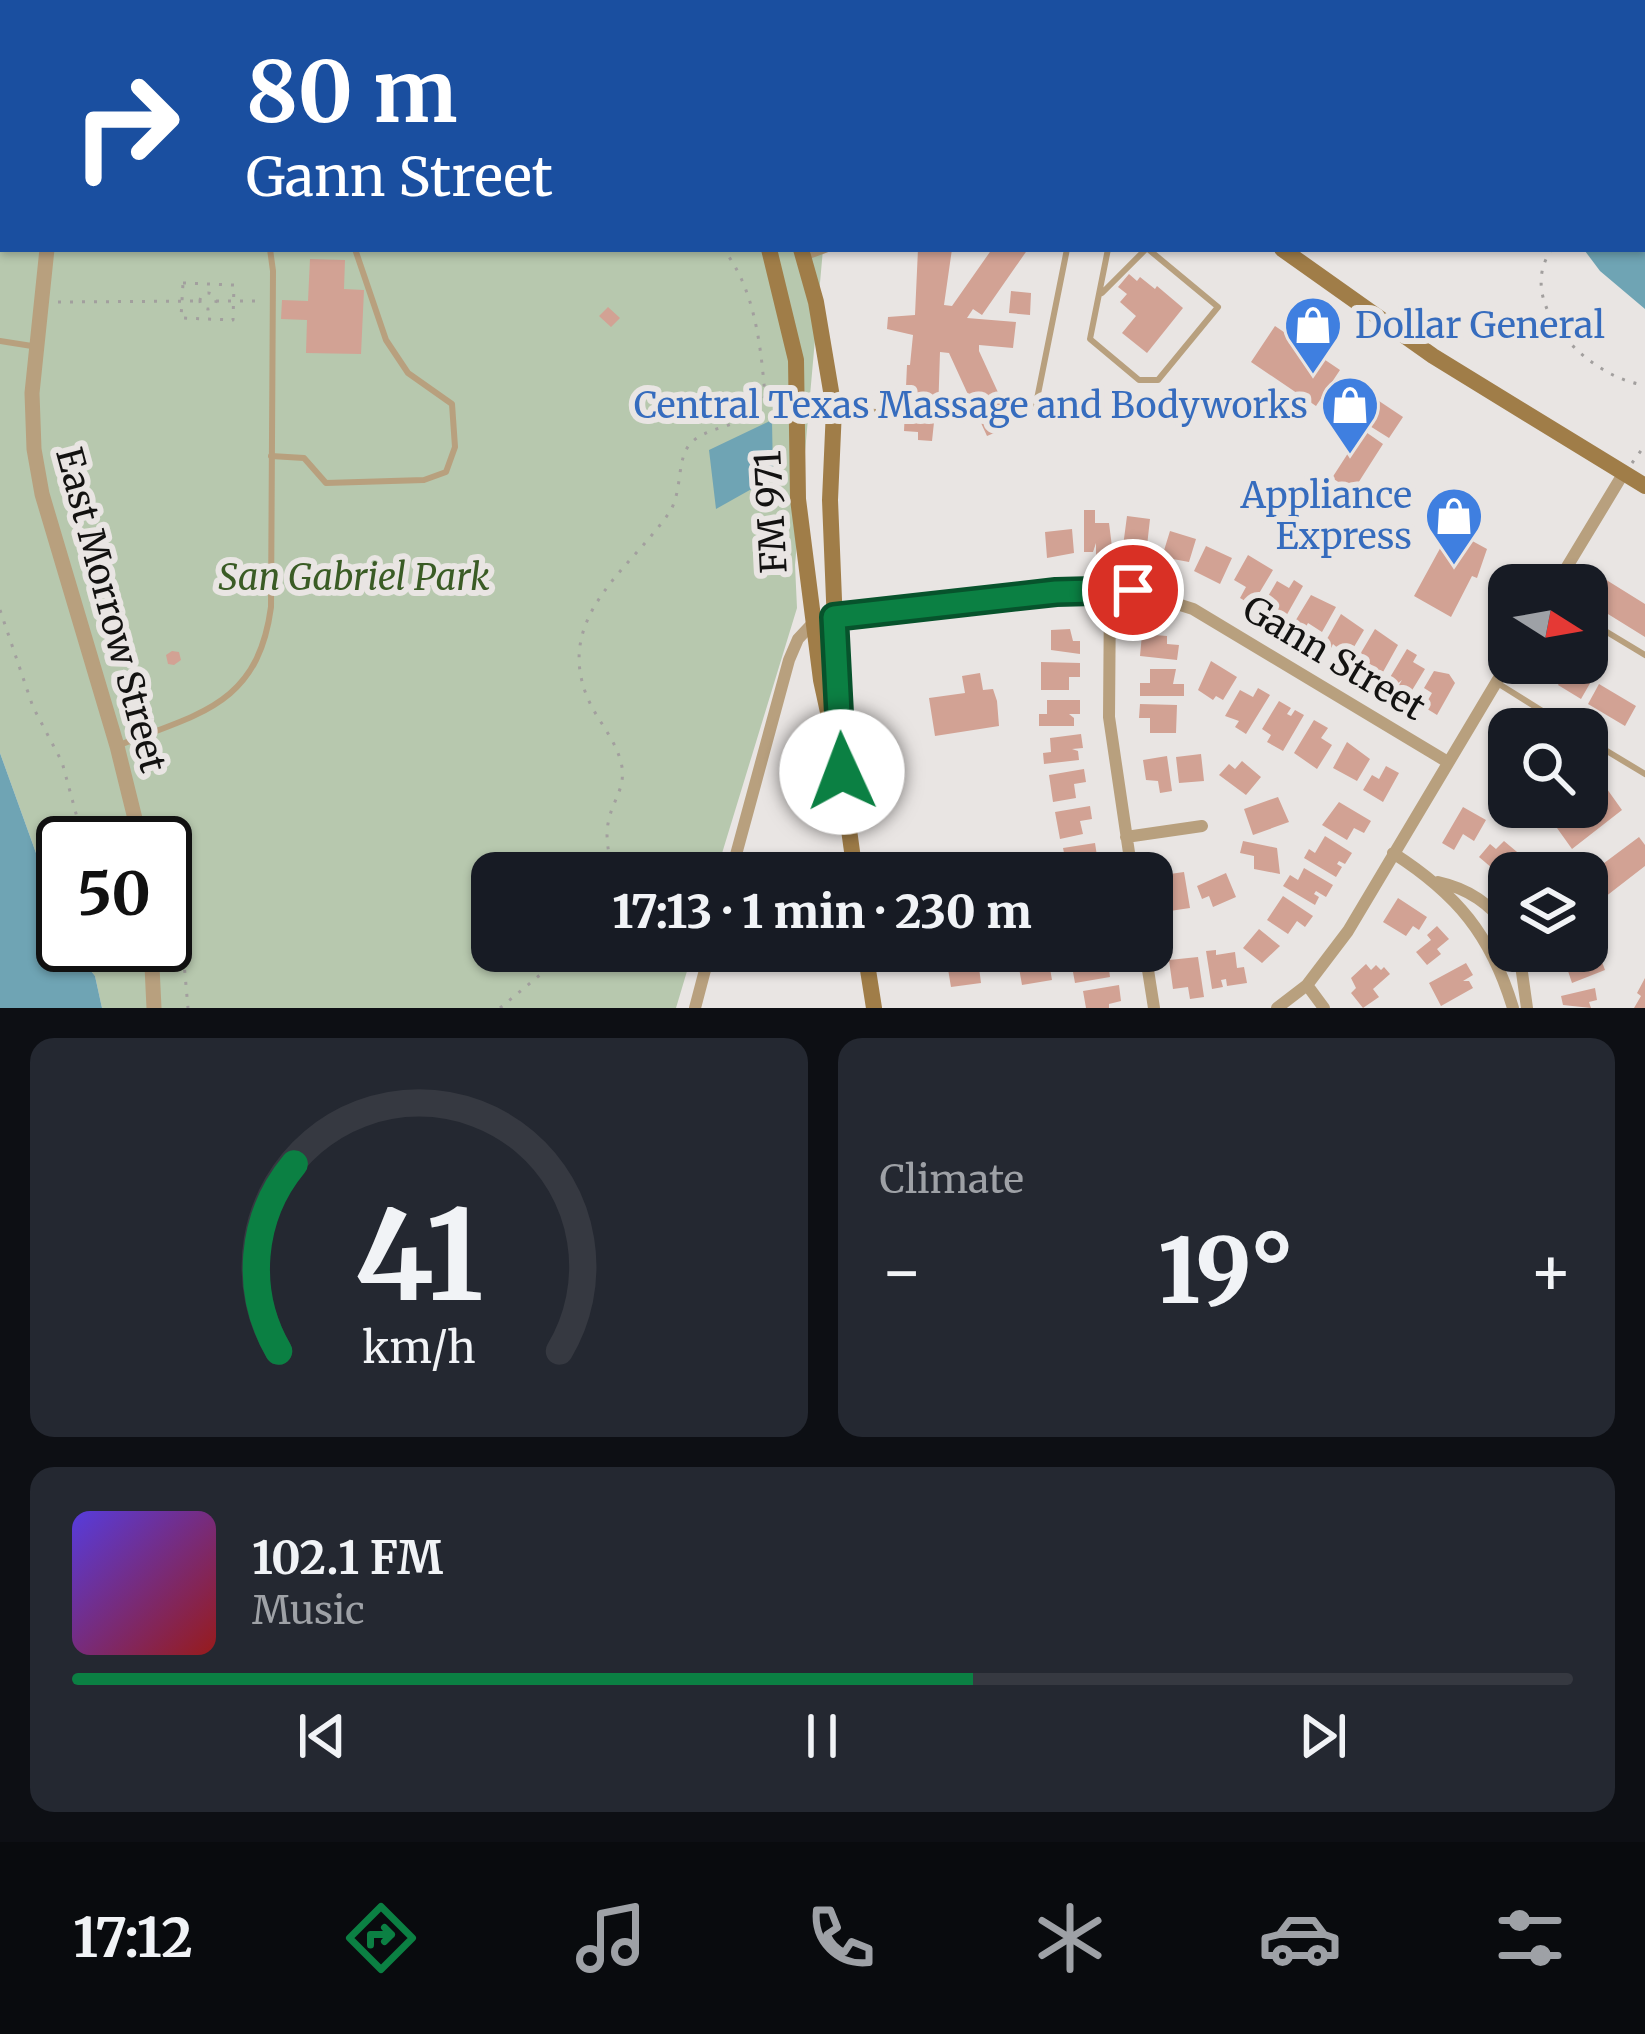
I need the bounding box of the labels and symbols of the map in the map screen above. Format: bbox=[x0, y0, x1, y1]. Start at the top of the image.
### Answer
shop icon: Dollar General bbox=[1282, 294, 1344, 376]
place label: Dollar General bbox=[1355, 303, 1605, 348]
shop icon: Central Texas Massage and Bodyworks bbox=[1319, 374, 1381, 456]
place label: Central Texas Massage and Bodyworks bbox=[634, 383, 1308, 428]
street label: East Morrow Street bbox=[46, 443, 176, 777]
street label: FM 971 bbox=[745, 449, 797, 575]
place label: Appliance Express bbox=[1240, 473, 1412, 559]
shop icon: Appliance Express bbox=[1423, 485, 1485, 567]
pin bbox=[1082, 539, 1184, 641]
park label: San Gabriel Park bbox=[218, 555, 490, 600]
north arrow bbox=[1488, 564, 1608, 684]
street label: Gann Street bbox=[1235, 586, 1433, 730]
position arrow bbox=[779, 709, 905, 835]
speed limit sign: 50 bbox=[36, 816, 192, 972]

